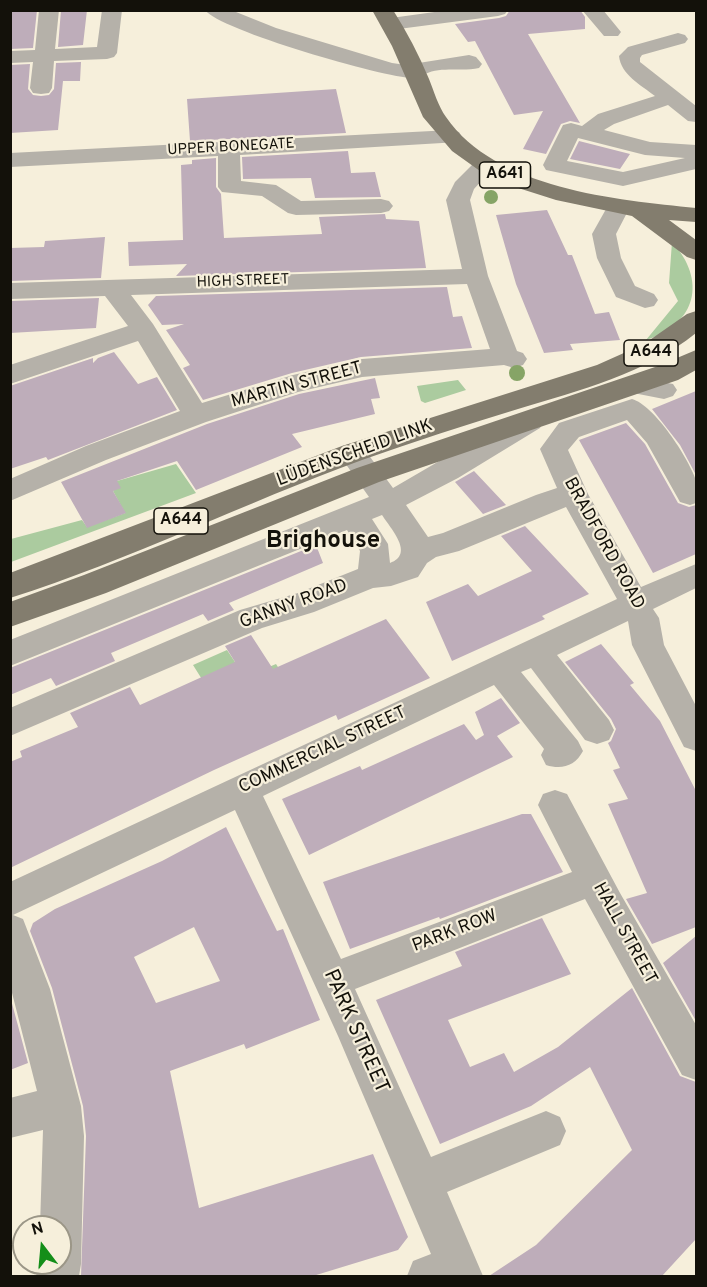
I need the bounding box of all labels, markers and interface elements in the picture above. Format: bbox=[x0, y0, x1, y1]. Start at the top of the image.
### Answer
street label: UPPER BONEGATE bbox=[167, 136, 295, 160]
road number: A641 bbox=[480, 162, 530, 188]
street label: HIGH STREET bbox=[196, 271, 290, 293]
road number: A644 bbox=[624, 340, 678, 366]
street label: MARTIN STREET bbox=[229, 358, 365, 414]
street label: LÜDENSCHEID LINK bbox=[274, 416, 436, 492]
street label: BRADFORD ROAD bbox=[558, 474, 648, 614]
road number: A644 bbox=[154, 508, 208, 534]
district label: Brighouse bbox=[266, 528, 380, 556]
street label: GANNY ROAD bbox=[237, 576, 351, 634]
street label: COMMERCIAL STREET bbox=[236, 703, 410, 799]
street label: HALL STREET bbox=[587, 879, 661, 989]
street label: PARK ROW bbox=[410, 906, 500, 958]
street label: PARK STREET bbox=[316, 966, 394, 1098]
north arrow bbox=[12, 1215, 72, 1275]
text: N bbox=[29, 1218, 46, 1241]

